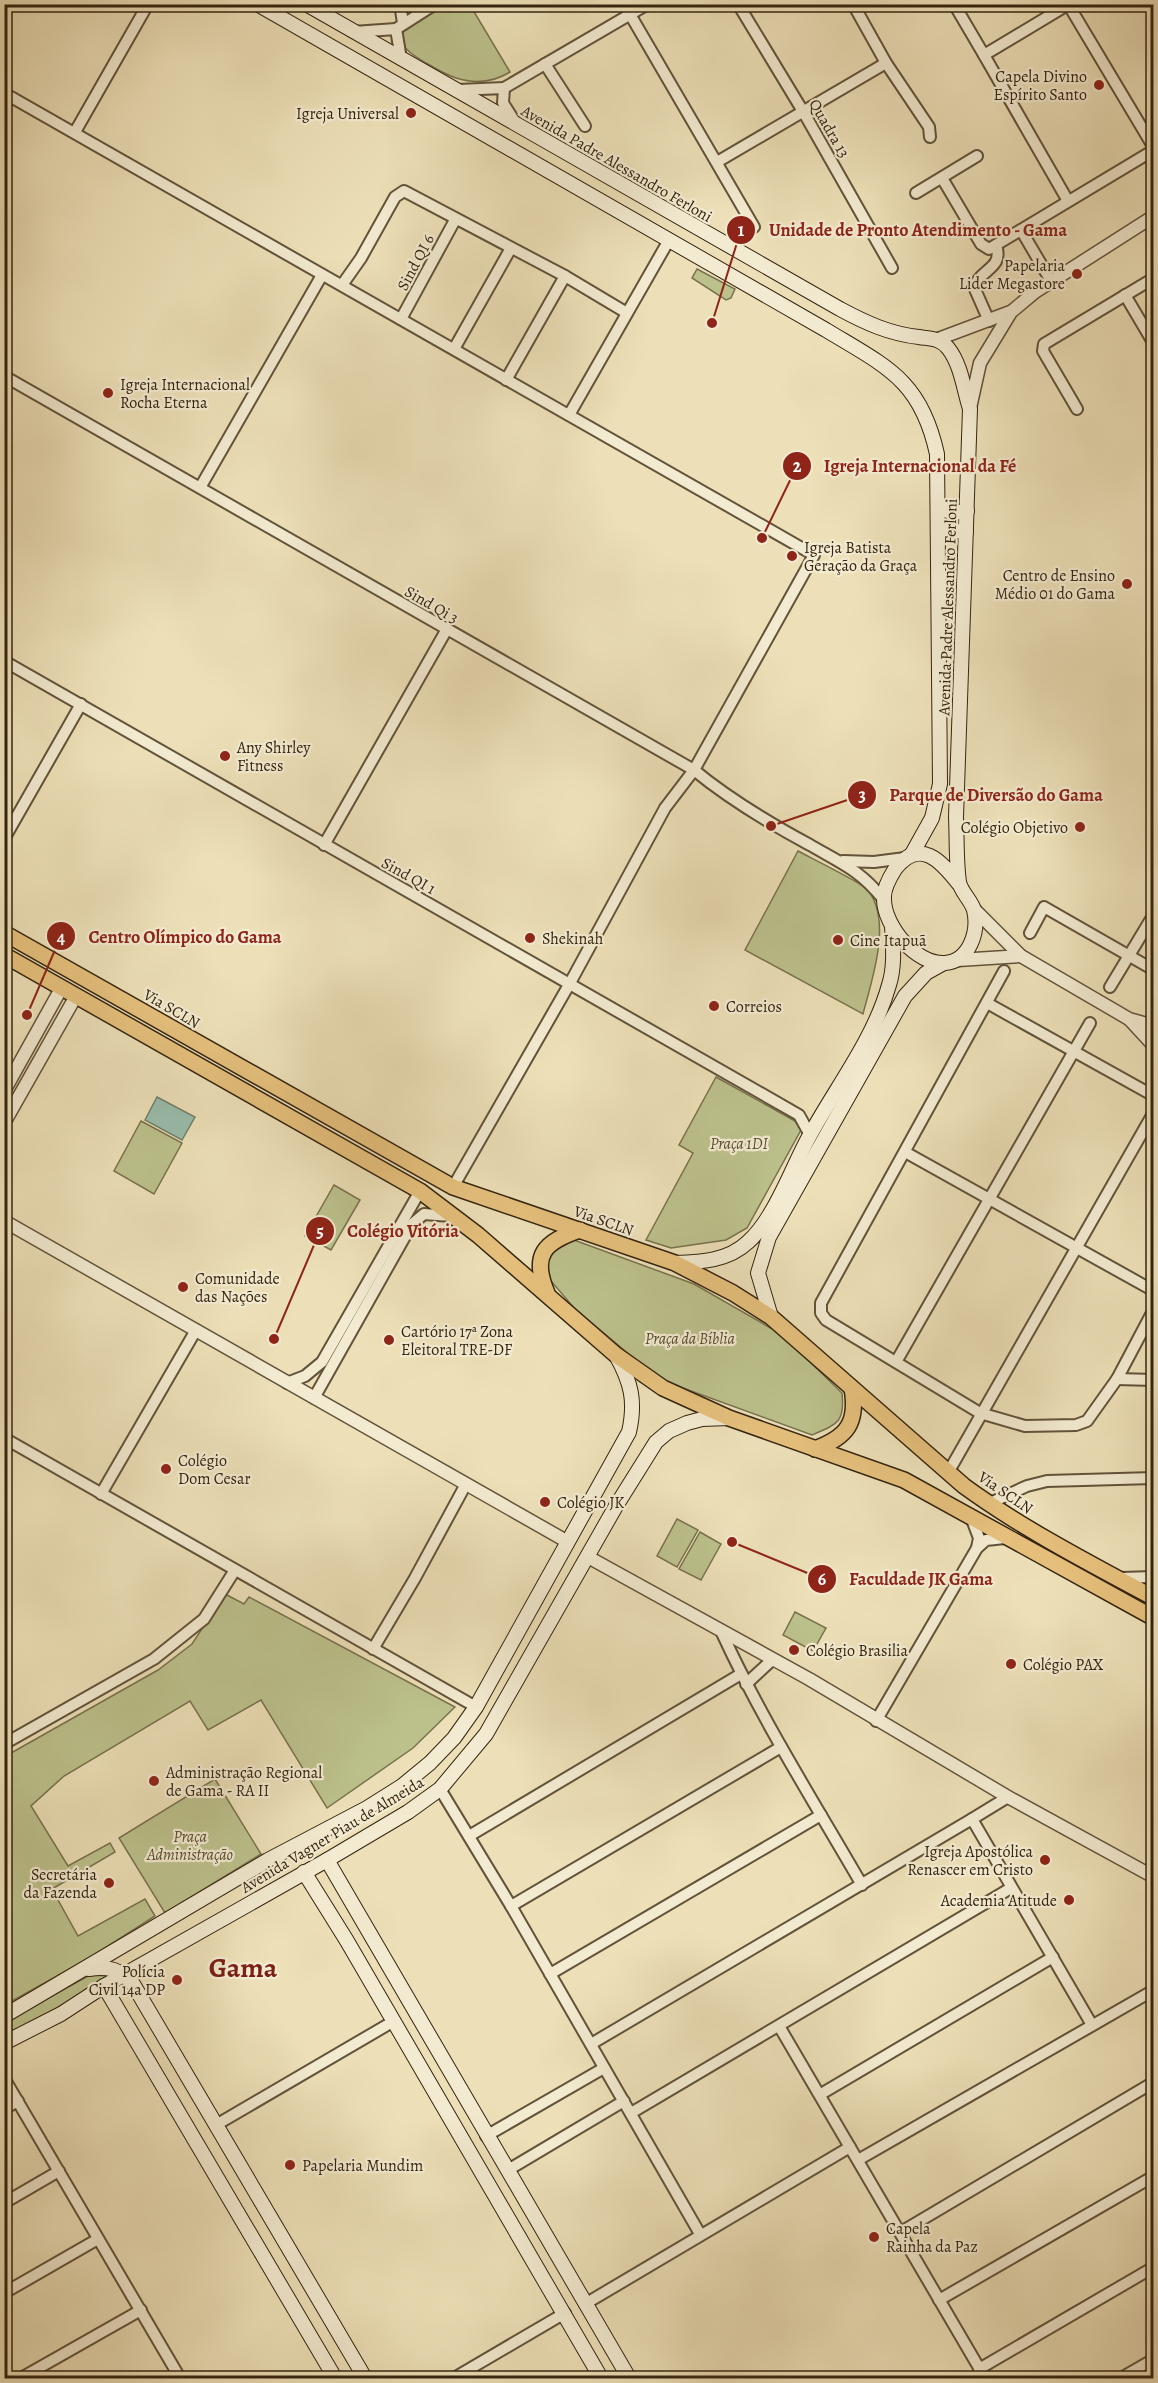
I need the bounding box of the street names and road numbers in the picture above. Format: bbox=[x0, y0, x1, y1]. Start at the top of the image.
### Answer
street label: Quadra 13 bbox=[803, 95, 855, 162]
street label: Avenida Padre Alessandro Ferloni bbox=[516, 100, 716, 228]
street label: Sind QI 6 bbox=[392, 230, 440, 295]
street label: Avenida Padre Alessandro Ferloni bbox=[933, 498, 963, 717]
street label: Sind Qi 3 bbox=[401, 581, 462, 629]
street label: Sind QI 1 bbox=[377, 852, 440, 900]
street label: Via SCLN bbox=[138, 983, 204, 1034]
street label: Via SCLN bbox=[570, 1200, 637, 1241]
street label: Via SCLN bbox=[973, 1466, 1037, 1519]
street label: Avenida Vagner Piau de Almeida bbox=[236, 1771, 429, 1899]

